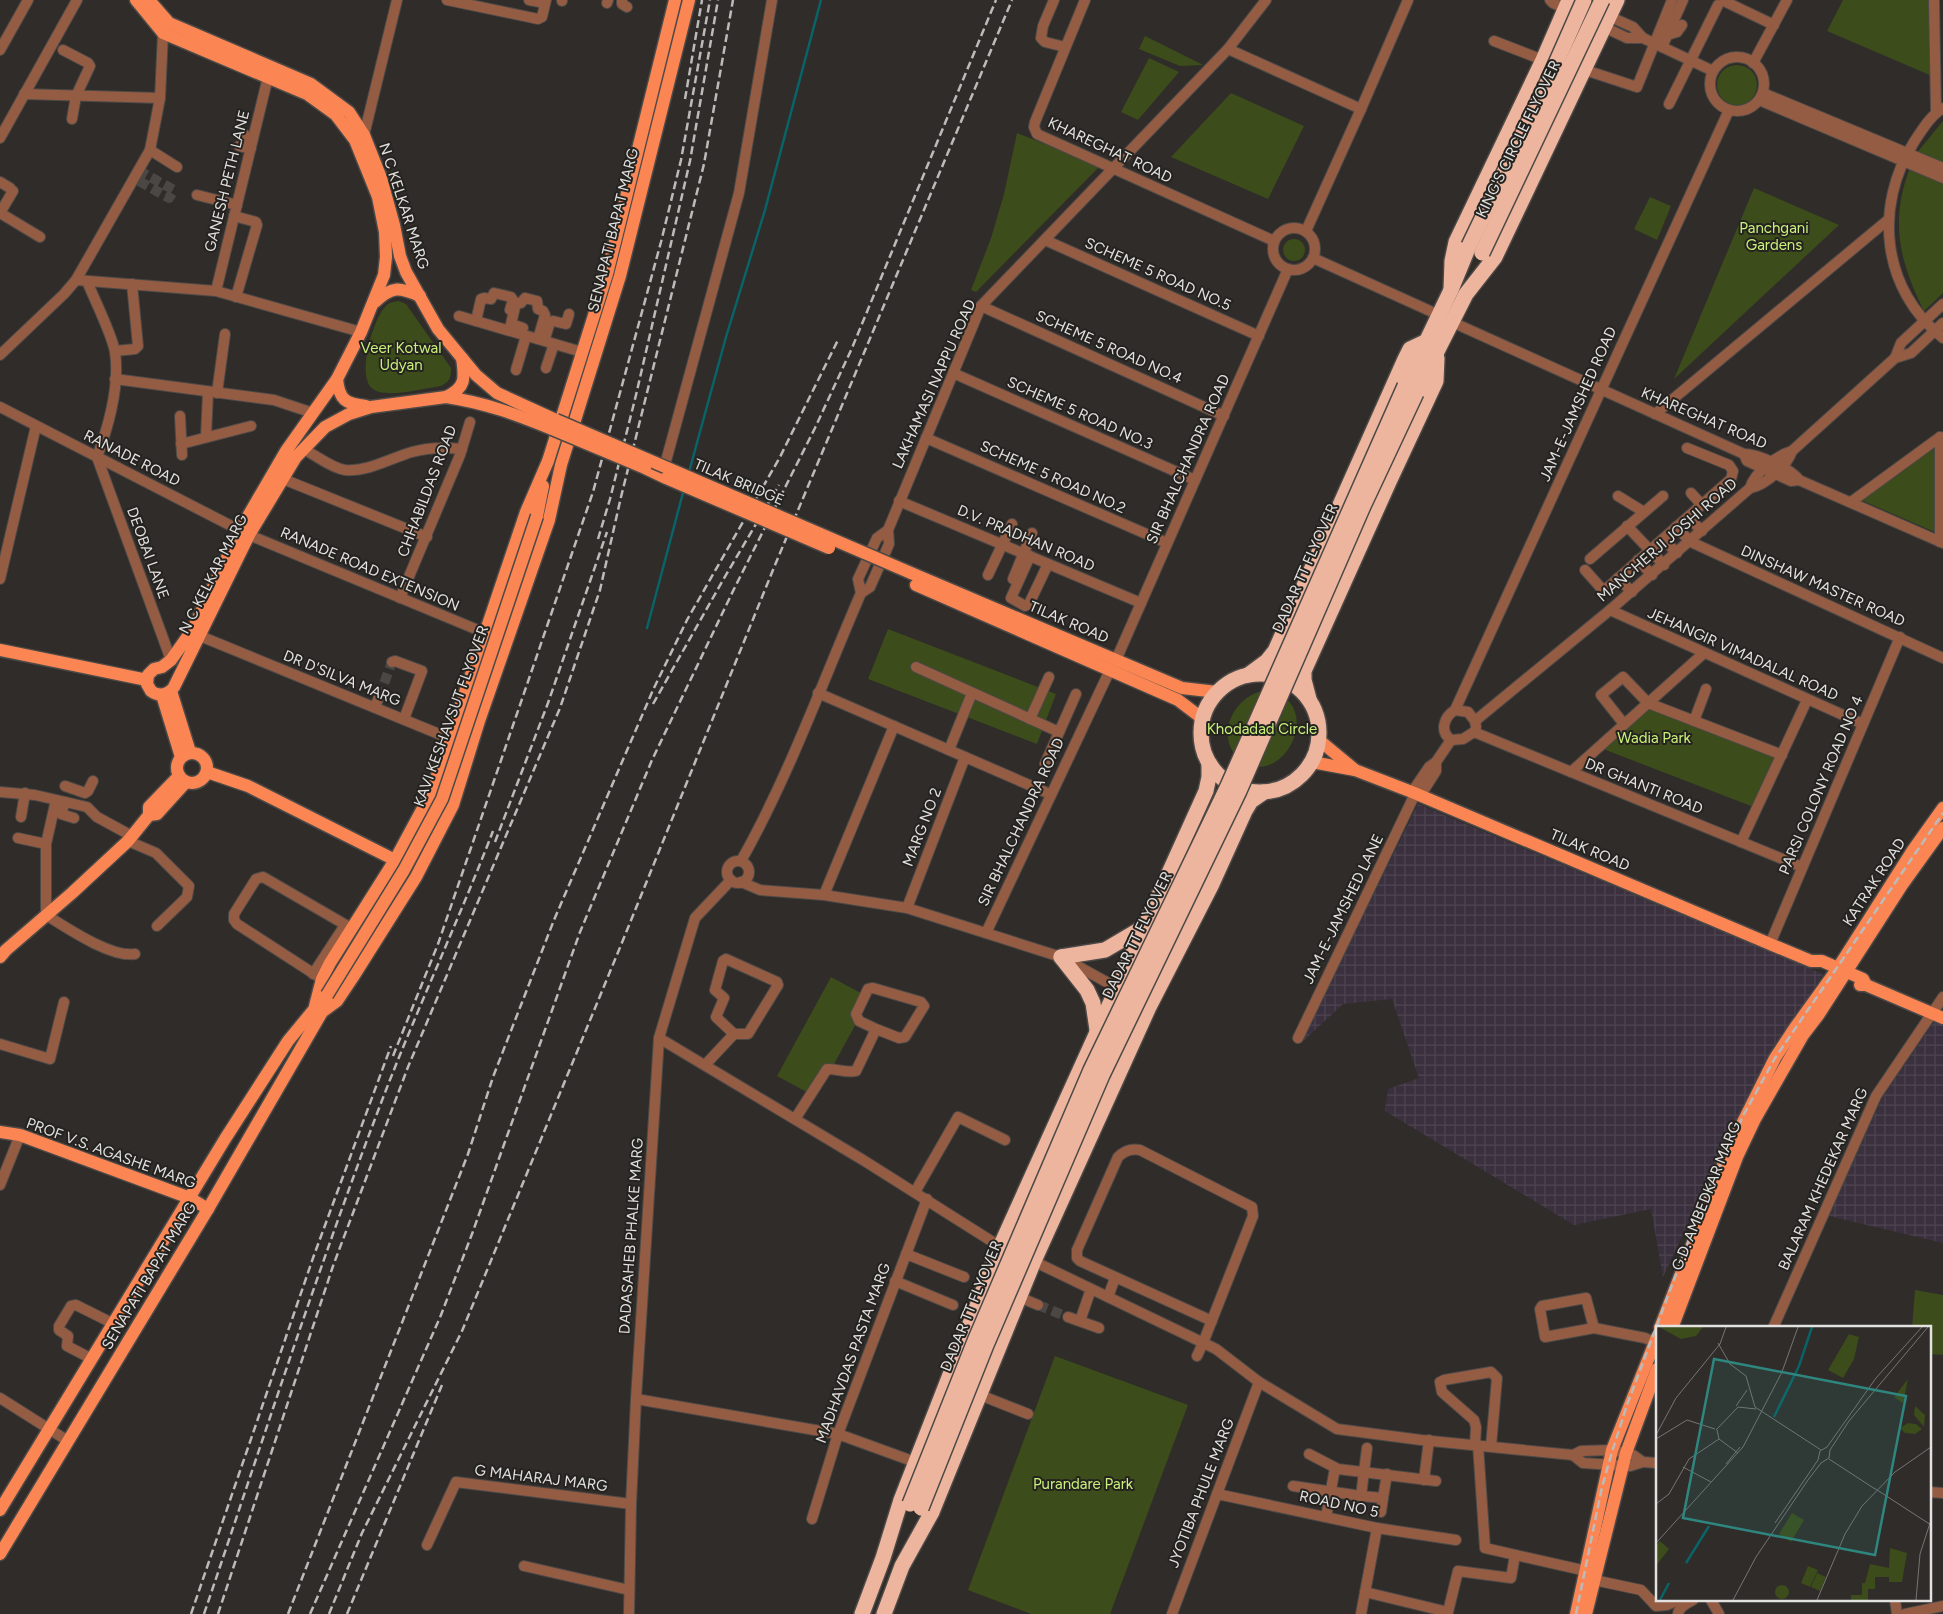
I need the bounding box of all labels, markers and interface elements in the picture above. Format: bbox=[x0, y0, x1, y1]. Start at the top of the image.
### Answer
street label: KING'S CIRCLE FLYOVER bbox=[1472, 57, 1564, 221]
street label: GANESH PETH LANE bbox=[201, 108, 253, 254]
street label: KHAREGHAT ROAD bbox=[1045, 113, 1175, 187]
street label: N C KELKAR MARG bbox=[375, 141, 433, 271]
street label: SENAPATI BAPAT MARG bbox=[584, 146, 642, 314]
park label: Panchgani Gardens bbox=[1739, 219, 1809, 254]
street label: SCHEME 5 ROAD NO.5 bbox=[1082, 234, 1234, 314]
street label: LAKHAMASI NAPPU ROAD bbox=[888, 297, 980, 471]
street label: SCHEME 5 ROAD NO.4 bbox=[1033, 307, 1185, 387]
street label: JAM-E-JAMSHED ROAD bbox=[1536, 324, 1620, 484]
park label: Veer Kotwal Udyan bbox=[361, 339, 441, 374]
street label: SIR BHALCHANDRA ROAD bbox=[1142, 371, 1234, 547]
street label: SCHEME 5 ROAD NO.3 bbox=[1004, 373, 1156, 453]
street label: KHAREGHAT ROAD bbox=[1638, 383, 1770, 453]
street label: CHHABILDAS ROAD bbox=[394, 423, 460, 559]
street label: RANADE ROAD bbox=[81, 426, 183, 490]
street label: SCHEME 5 ROAD NO.2 bbox=[977, 437, 1129, 517]
street label: TILAK BRIDGE bbox=[691, 455, 787, 509]
street label: MANCHERJI JOSHI ROAD bbox=[1593, 474, 1741, 606]
street label: D.V. PRADHAN ROAD bbox=[955, 501, 1097, 575]
street label: DADAR TT FLYOVER bbox=[1268, 501, 1342, 635]
street label: DEOBAI LANE bbox=[123, 505, 173, 601]
street label: N C KELKAR MARG bbox=[175, 511, 251, 637]
street label: RANADE ROAD EXTENSION bbox=[278, 523, 462, 615]
street label: DINSHAW MASTER ROAD bbox=[1738, 542, 1908, 630]
street label: TILAK ROAD bbox=[1027, 597, 1111, 647]
street label: JEHANGIR VIMADALAL ROAD bbox=[1645, 604, 1841, 704]
street label: KAVI KESHAVSUT FLYOVER bbox=[410, 623, 492, 809]
street label: DR D'SILVA MARG bbox=[281, 646, 403, 710]
street label: PARSI COLONY ROAD NO 4 bbox=[1775, 693, 1867, 877]
park label: Khodadad Circle bbox=[1207, 720, 1317, 738]
park label: Wadia Park bbox=[1617, 729, 1692, 747]
street label: SIR BHALCHANDRA ROAD bbox=[974, 735, 1068, 909]
street label: DR GHANTI ROAD bbox=[1582, 754, 1706, 818]
street label: MARG NO 2 bbox=[899, 785, 945, 869]
street label: TILAK ROAD bbox=[1548, 825, 1632, 875]
street label: JAM-E-JAMSHED LANE bbox=[1299, 831, 1387, 987]
street label: KATRAK ROAD bbox=[1839, 835, 1909, 929]
street label: DADAR TT FLYOVER bbox=[1098, 868, 1176, 1002]
street label: BALARAM KHEDEKAR MARG bbox=[1775, 1085, 1871, 1273]
street label: PROF V.S. AGASHE MARG bbox=[24, 1114, 198, 1192]
street label: G.D. AMBEDKAR MARG bbox=[1668, 1119, 1744, 1273]
street label: DADASAHEB PHALKE MARG bbox=[615, 1137, 647, 1335]
street label: SENAPATI BAPAT MARG bbox=[98, 1199, 200, 1353]
street label: DADAR TT FLYOVER bbox=[937, 1238, 1005, 1374]
street label: MADHAVDAS PASTA MARG bbox=[812, 1260, 894, 1446]
inset map bbox=[1656, 1326, 1930, 1602]
street label: JYOTIBA PHULE MARG bbox=[1164, 1416, 1238, 1570]
street label: G MAHARAJ MARG bbox=[473, 1461, 609, 1495]
park label: Purandare Park bbox=[1033, 1475, 1134, 1493]
street label: ROAD NO 5 bbox=[1298, 1487, 1380, 1521]

